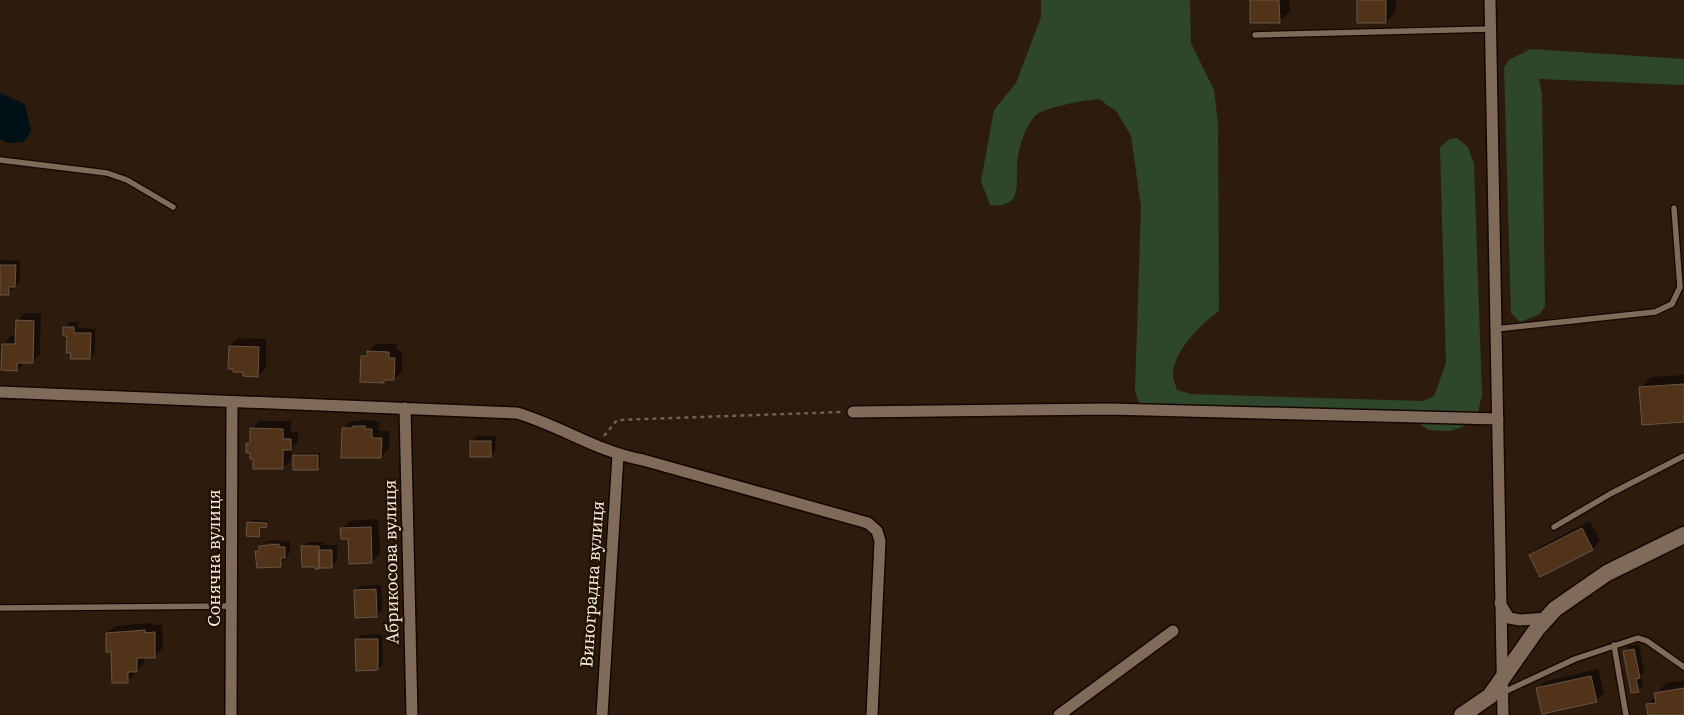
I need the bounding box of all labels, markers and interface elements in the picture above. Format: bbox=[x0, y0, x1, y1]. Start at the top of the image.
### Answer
street label: Абрикосова вулиця bbox=[377, 479, 404, 645]
street label: Сонячна вулиця bbox=[201, 489, 226, 627]
street label: Виноградна вулиця bbox=[573, 500, 610, 668]

